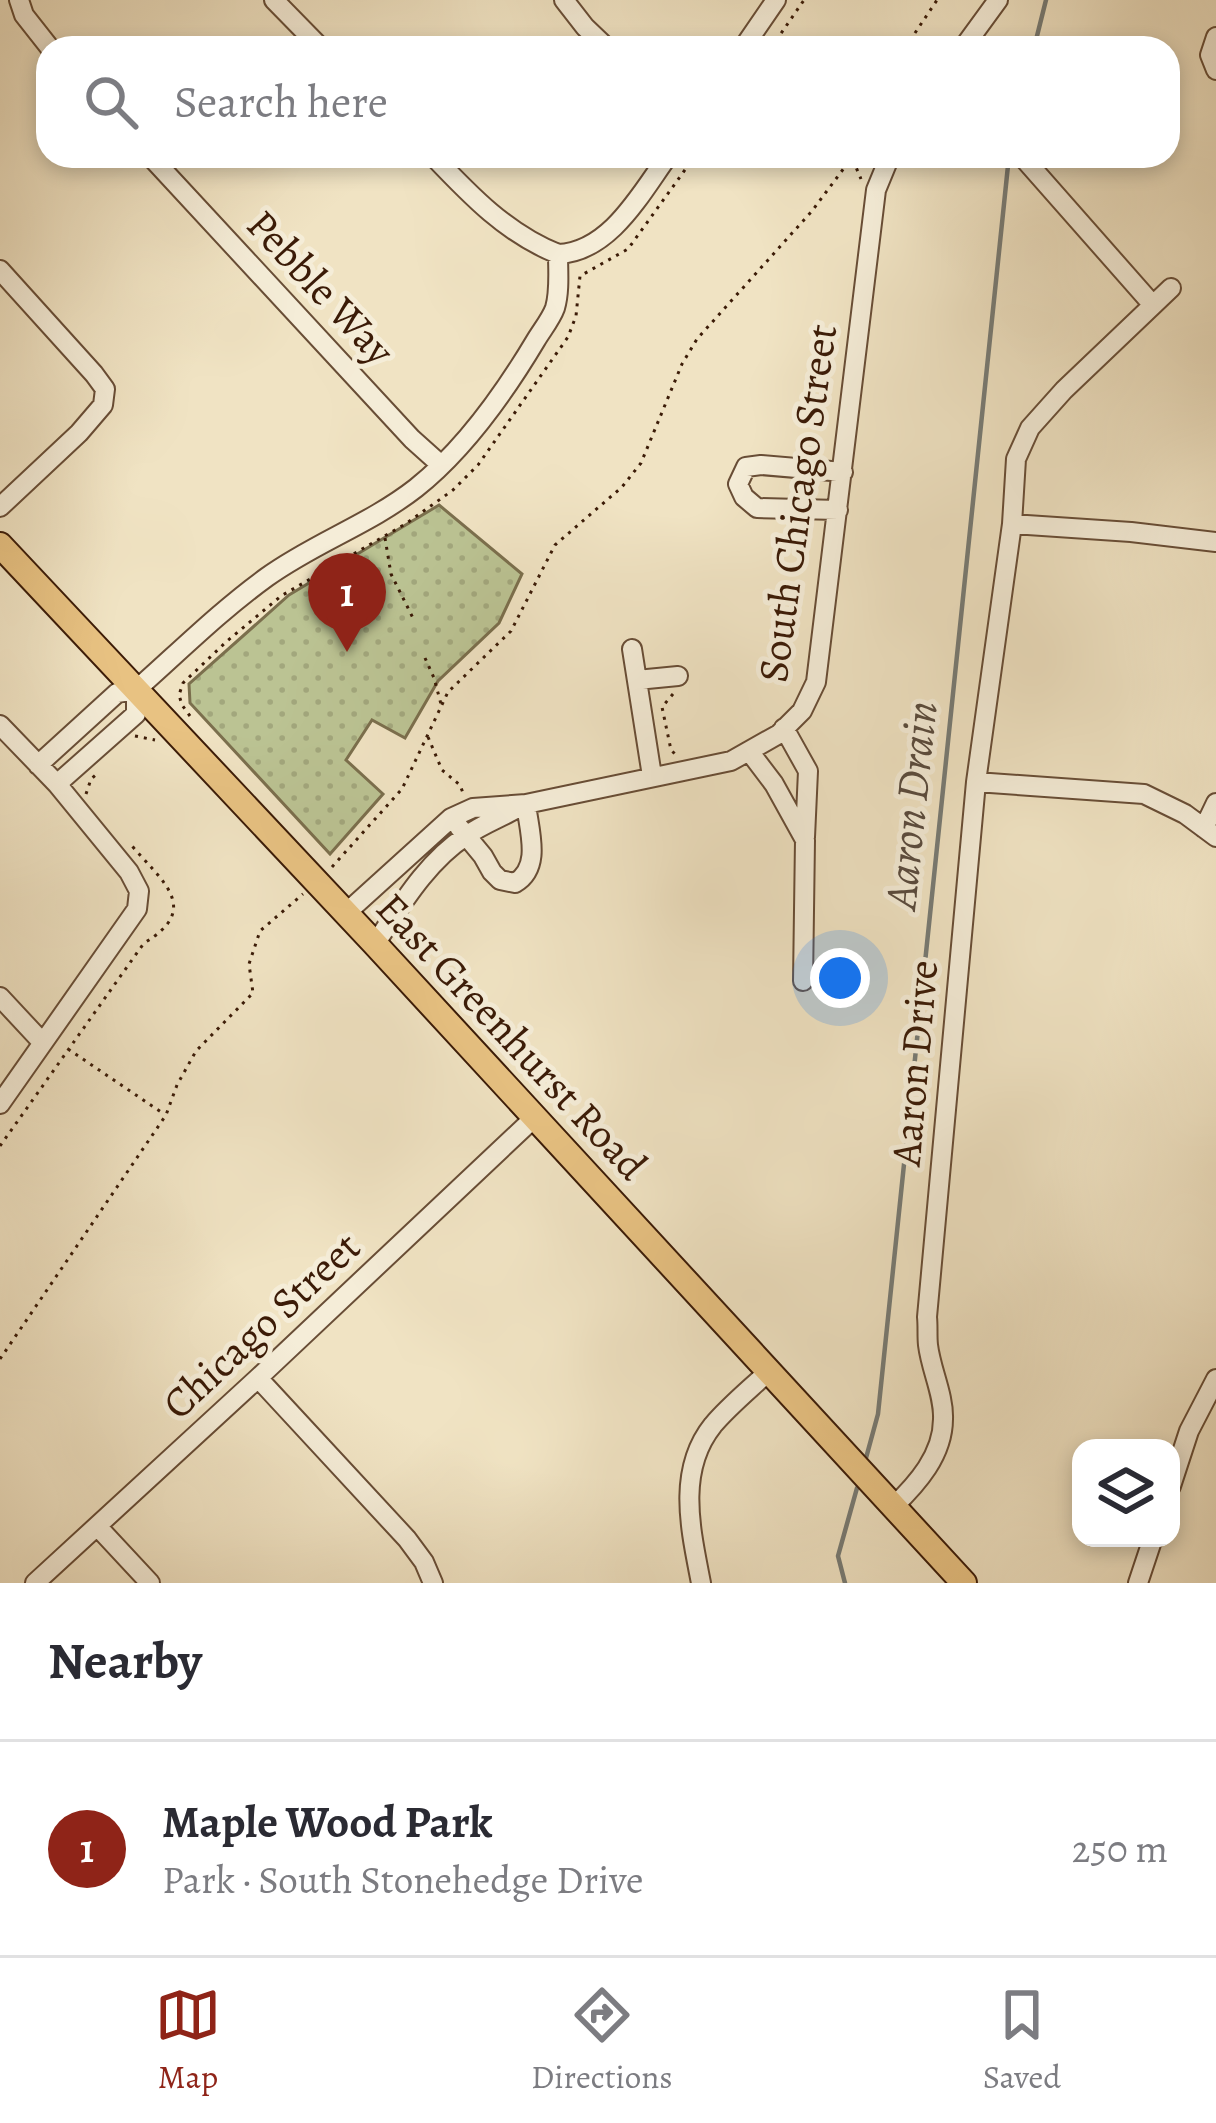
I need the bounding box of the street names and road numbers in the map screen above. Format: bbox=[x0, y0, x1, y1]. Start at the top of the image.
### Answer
street label: Pebble Way bbox=[234, 197, 409, 378]
street label: South Chicago Street bbox=[744, 320, 850, 686]
street label: East Greenhurst Road bbox=[364, 880, 661, 1192]
street label: Aaron Drive bbox=[877, 958, 951, 1169]
street label: Chicago Street bbox=[150, 1218, 372, 1431]

